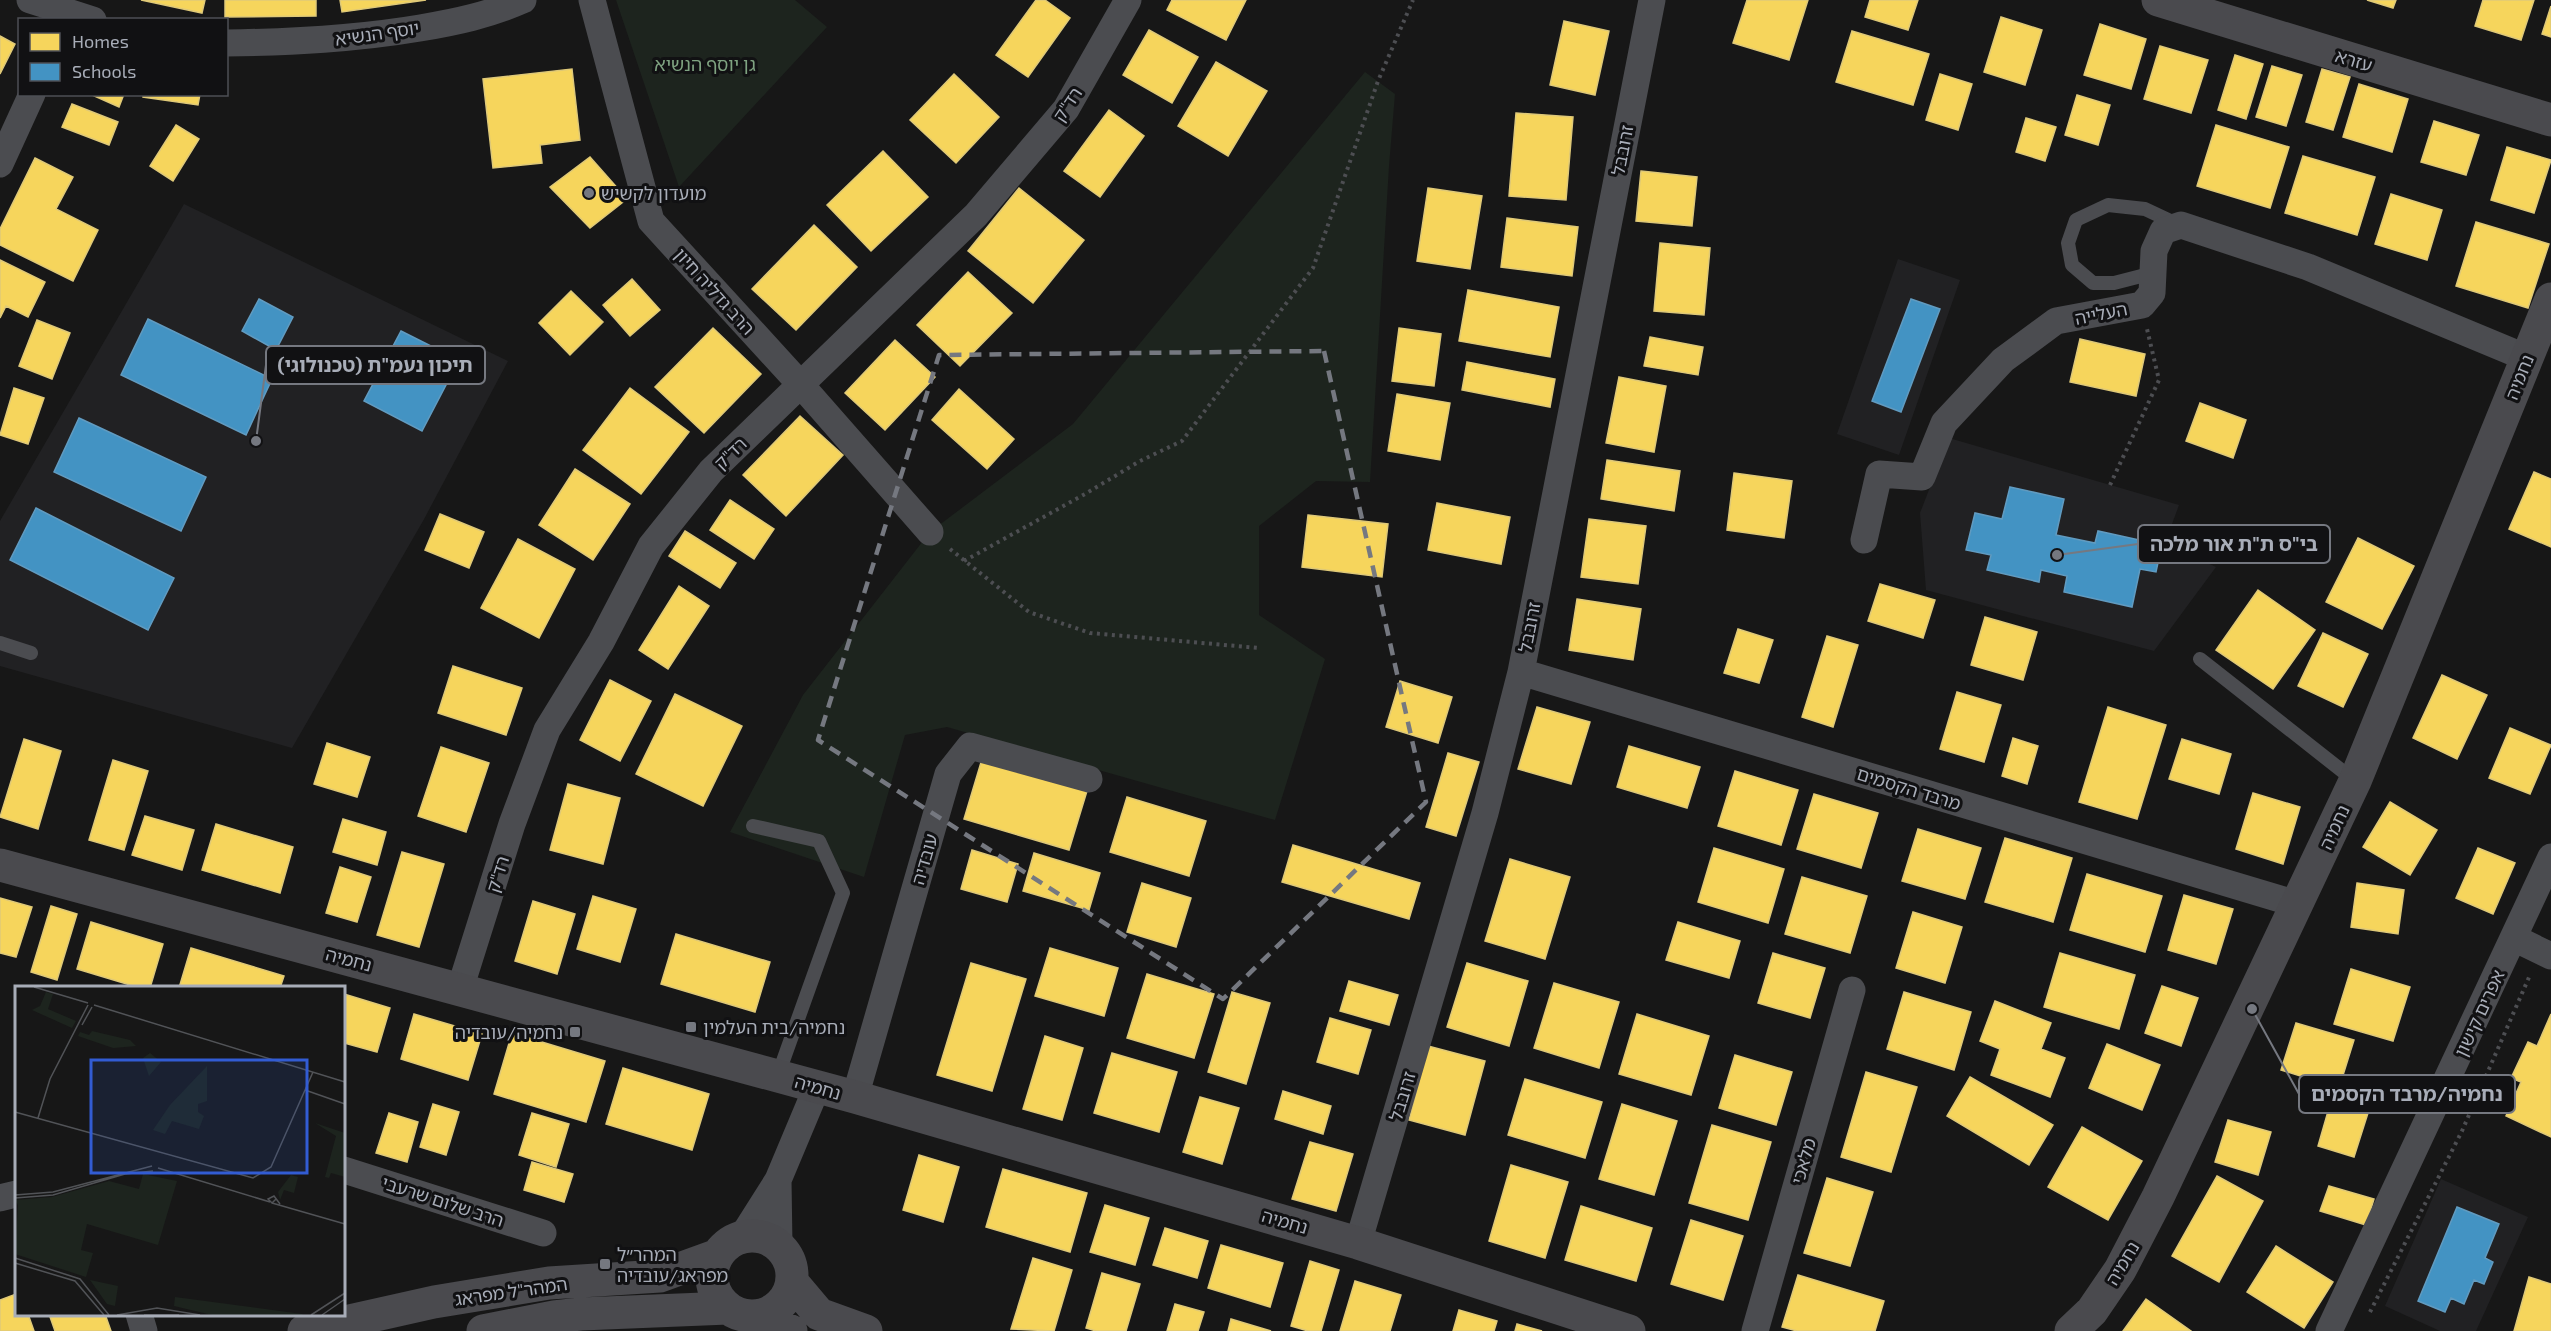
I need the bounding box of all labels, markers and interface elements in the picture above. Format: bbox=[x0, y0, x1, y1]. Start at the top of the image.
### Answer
street label: יוסף הנשיא bbox=[334, 16, 420, 50]
legend bbox=[18, 18, 228, 96]
text: Homes bbox=[72, 30, 129, 52]
street label: עזרא bbox=[2333, 44, 2375, 76]
park label: גן יוסף הנשיא bbox=[654, 53, 756, 75]
text: Schools bbox=[72, 60, 136, 82]
street label: רד"ק bbox=[1048, 83, 1086, 125]
street label: זרובבל bbox=[1606, 123, 1638, 177]
place label: מועדון לקשיש bbox=[601, 182, 706, 204]
marker: מועדון לקשיש bbox=[582, 186, 596, 200]
street label: הרב גדליה חיון bbox=[670, 243, 760, 339]
street label: העלייה bbox=[2073, 297, 2129, 329]
callout: תיכון נעמ"ת (טכנולוגי) bbox=[266, 346, 485, 384]
street label: נחמיה bbox=[2500, 351, 2538, 403]
text: תיכון נעמ"ת (טכנולוגי) bbox=[277, 352, 473, 376]
street label: רד"ק bbox=[709, 432, 751, 474]
callout: בי"ס ת"ת אור מלכה bbox=[2138, 525, 2330, 563]
text: בי"ס ת"ת אור מלכה bbox=[2150, 531, 2318, 555]
street label: זרובבל bbox=[1513, 600, 1545, 654]
street label: מרבד הקסמים bbox=[1854, 762, 1964, 814]
street label: נחמיה bbox=[2314, 801, 2354, 853]
street label: עובדיה bbox=[906, 831, 942, 887]
street label: רד"ק bbox=[481, 853, 513, 895]
street label: נחמיה bbox=[324, 942, 374, 976]
street label: אפרים קישון bbox=[2449, 966, 2509, 1060]
inset map bbox=[15, 986, 345, 1316]
place label: נחמיה/בית העלמין bbox=[703, 1016, 845, 1038]
marker: נחמיה/בית העלמין bbox=[684, 1020, 698, 1034]
place label: נחמיה/עובדיה bbox=[455, 1021, 563, 1043]
marker: נחמיה/עובדיה bbox=[568, 1025, 582, 1039]
street label: זרובבל bbox=[1384, 1069, 1420, 1123]
street label: נחמיה bbox=[792, 1070, 844, 1104]
callout: נחמיה/מרבד הקסמים bbox=[2299, 1075, 2515, 1113]
text: נחמיה/מרבד הקסמים bbox=[2311, 1081, 2503, 1105]
street label: מלאכי bbox=[1786, 1135, 1820, 1187]
street label: הרב שלום שרעבי bbox=[379, 1171, 507, 1231]
street label: נחמיה bbox=[1259, 1204, 1311, 1238]
street label: נחמיה bbox=[2101, 1237, 2143, 1289]
place label: המהר״ל מפראג/עובדיה bbox=[617, 1243, 728, 1286]
marker: המהר״ל מפראג/עובדיה bbox=[598, 1257, 612, 1271]
street label: המהר"ל מפראג bbox=[453, 1272, 569, 1310]

